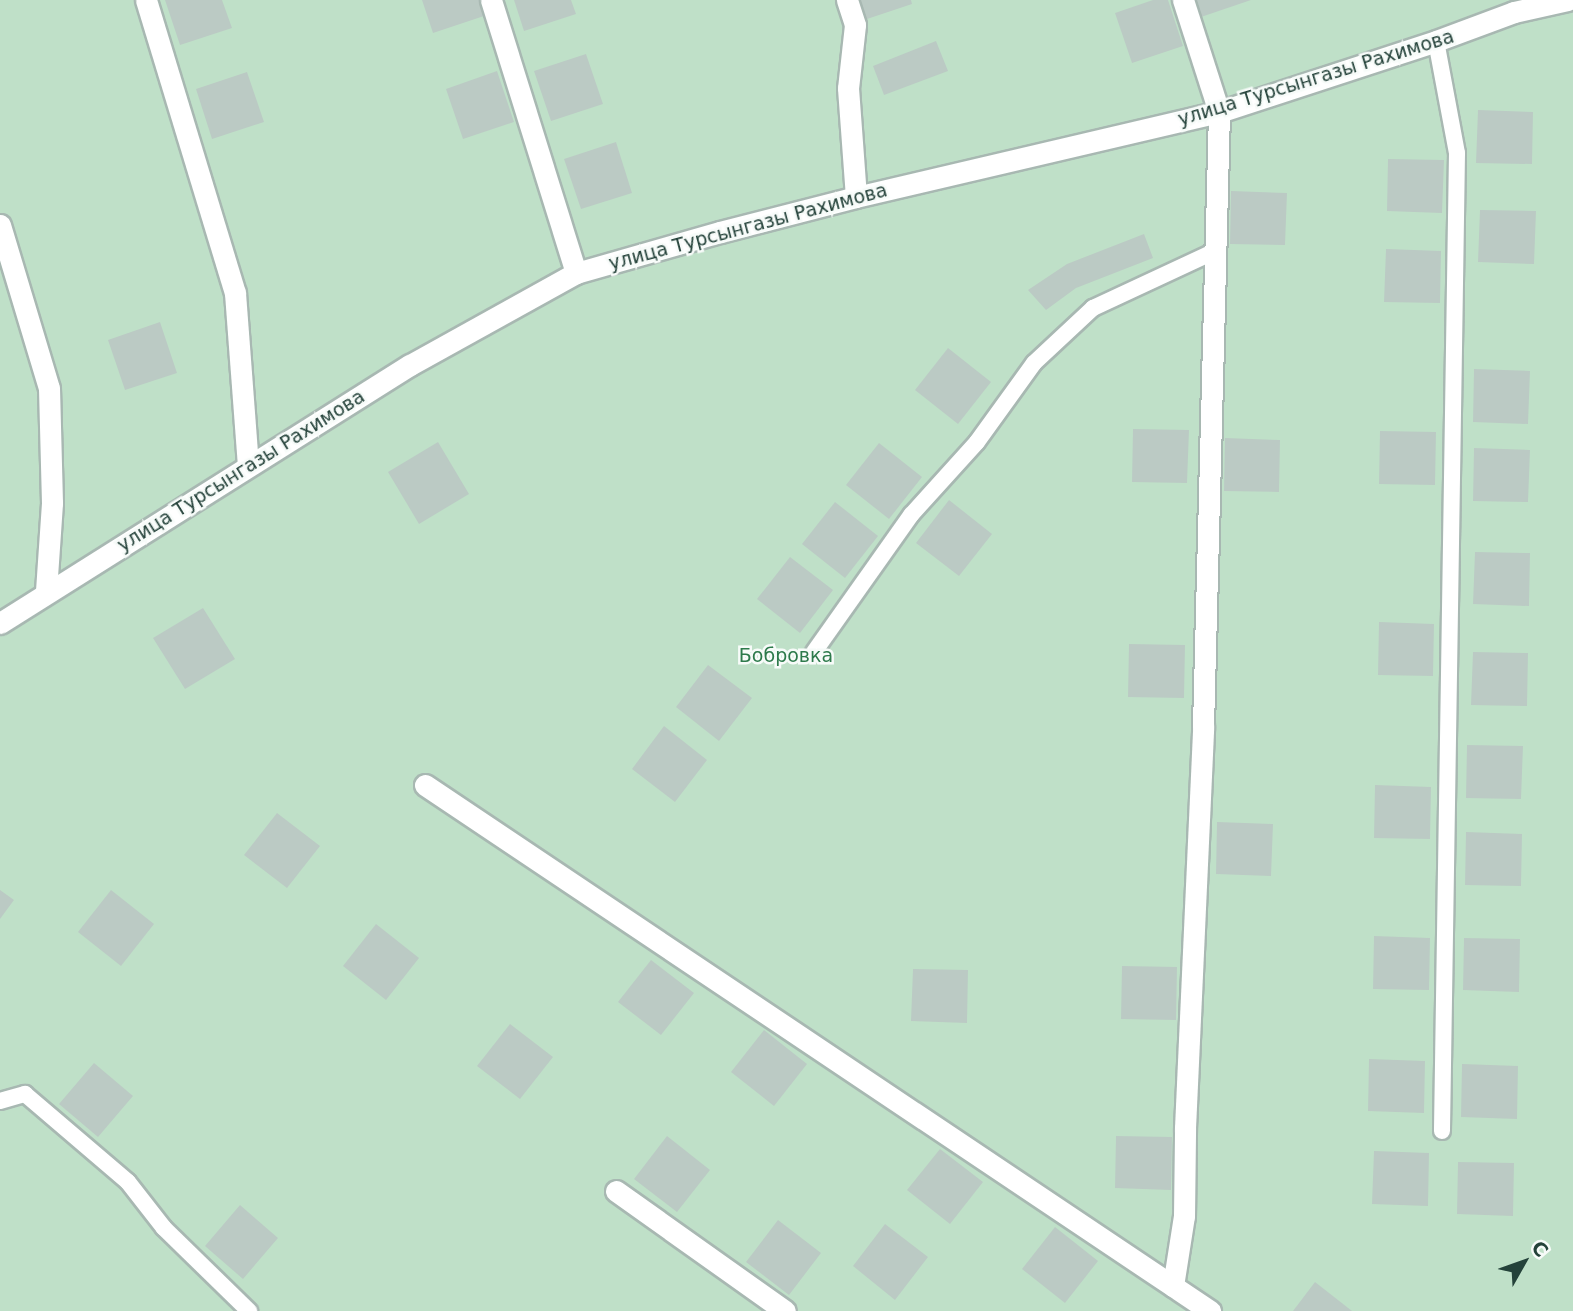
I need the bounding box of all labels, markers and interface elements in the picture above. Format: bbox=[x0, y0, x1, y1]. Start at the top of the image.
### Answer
street label: улица Турсынгазы Рахимова bbox=[1175, 25, 1457, 131]
street label: улица Турсынгазы Рахимова bbox=[606, 179, 890, 275]
street label: улица Турсынгазы Рахимова bbox=[113, 385, 369, 557]
park label: Бобровка bbox=[739, 645, 833, 667]
north arrow bbox=[1489, 1227, 1559, 1297]
text: С bbox=[1527, 1236, 1553, 1261]

